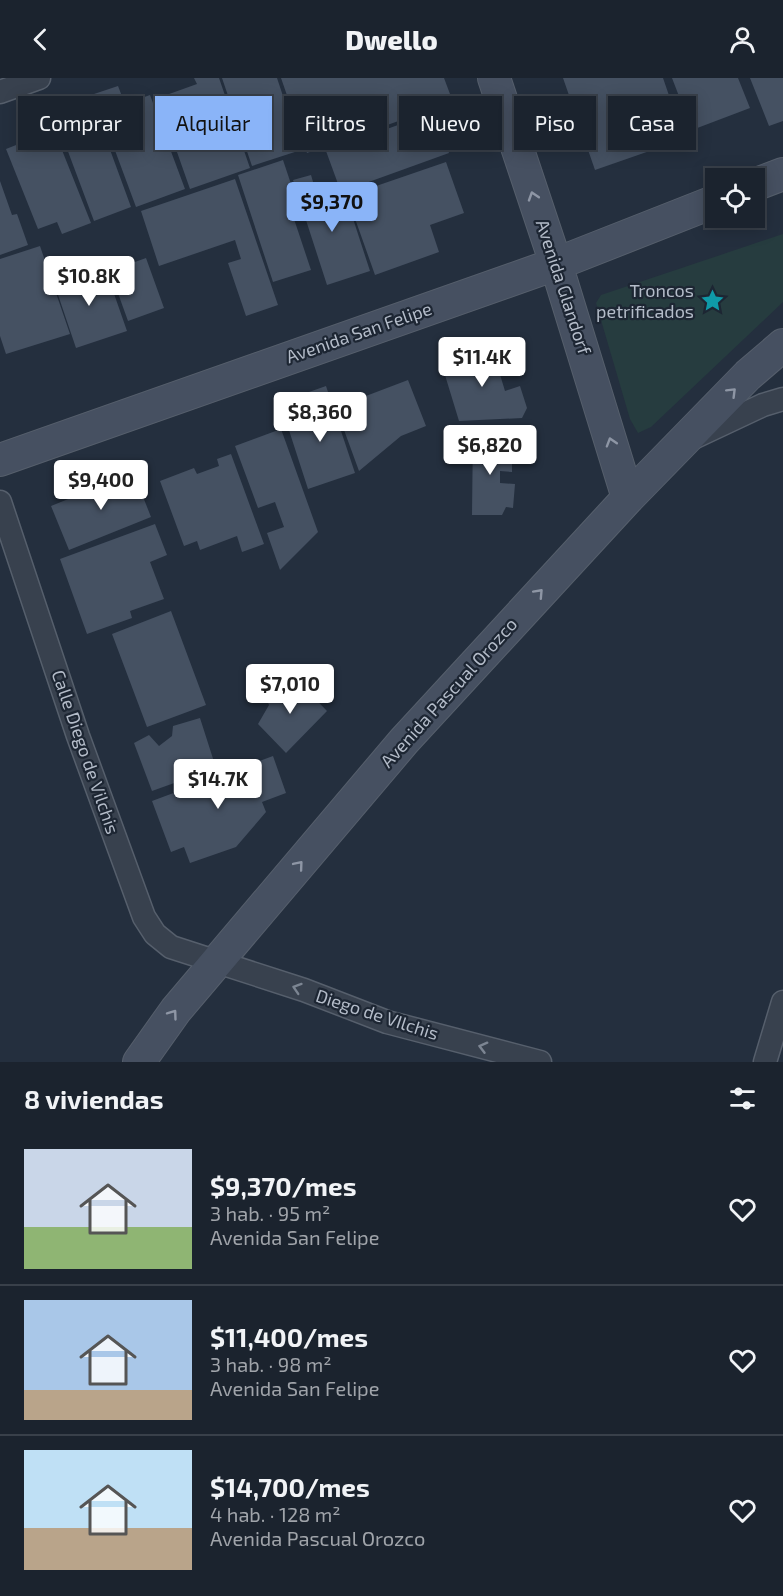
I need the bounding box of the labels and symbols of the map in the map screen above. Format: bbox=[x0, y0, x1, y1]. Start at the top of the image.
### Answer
pin: $9,370 bbox=[283, 182, 381, 233]
one-way arrow bbox=[528, 191, 541, 202]
street label: Avenida Glandorf bbox=[532, 216, 597, 358]
pin: $10.8K bbox=[40, 256, 138, 307]
place label: Troncos petrificados bbox=[596, 279, 694, 322]
place icon: Troncos petrificados bbox=[699, 288, 725, 314]
street label: Avenida San Felipe bbox=[283, 297, 434, 367]
pin: $11.4K bbox=[433, 337, 531, 388]
one-way arrow bbox=[725, 388, 736, 399]
pin: $8,360 bbox=[271, 392, 369, 443]
pin: $6,820 bbox=[441, 425, 539, 476]
one-way arrow bbox=[606, 437, 618, 448]
pin: $9,400 bbox=[52, 460, 150, 511]
one-way arrow bbox=[532, 590, 543, 601]
street label: Avenida Pascual Orozco bbox=[375, 613, 521, 772]
pin: $7,010 bbox=[241, 664, 339, 715]
street label: Calle Diego de Vilchis bbox=[48, 667, 124, 837]
pin: $14.7K bbox=[169, 759, 267, 810]
one-way arrow bbox=[291, 861, 302, 872]
one-way arrow bbox=[292, 983, 303, 996]
street label: Diego de VIlchis bbox=[313, 984, 441, 1044]
one-way arrow bbox=[166, 1010, 177, 1021]
one-way arrow bbox=[478, 1042, 488, 1055]

